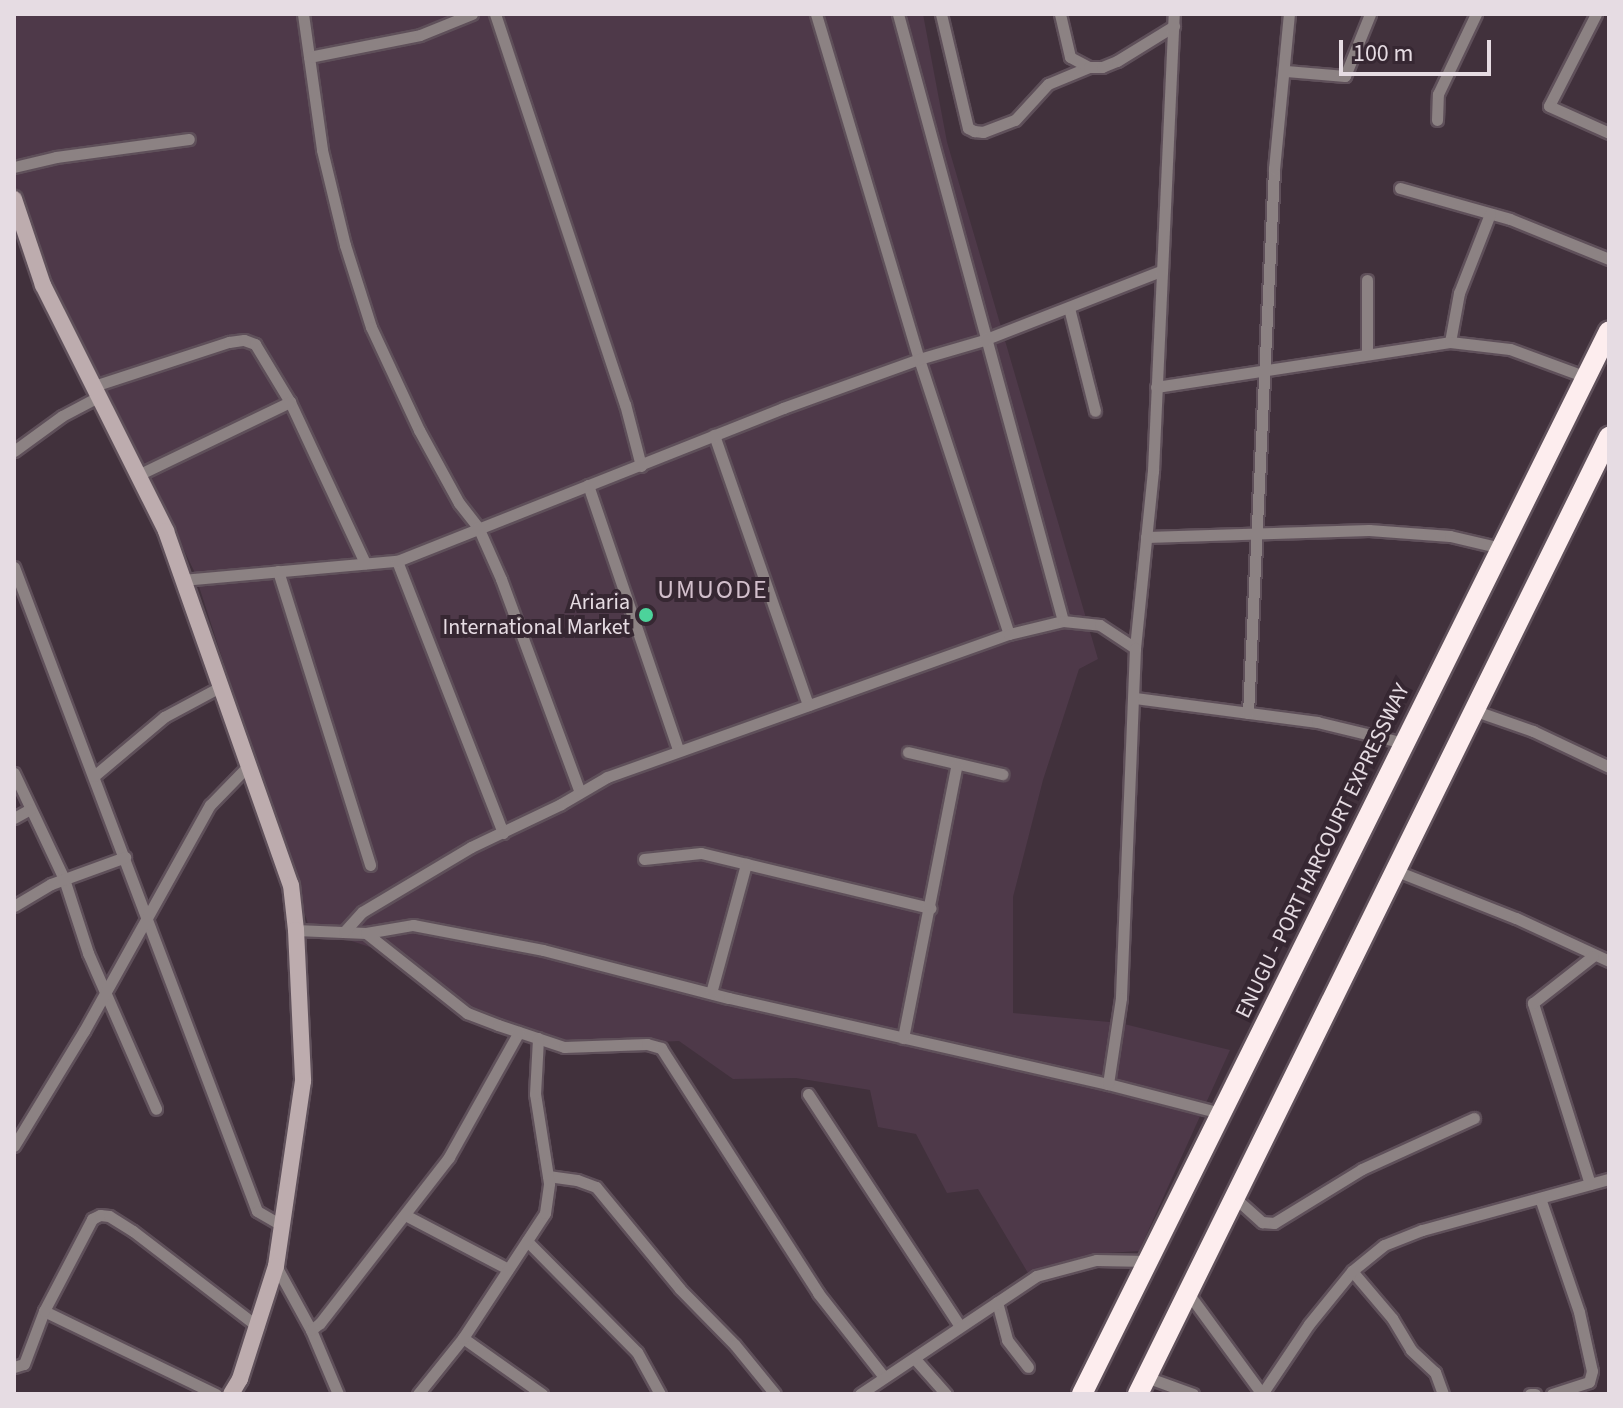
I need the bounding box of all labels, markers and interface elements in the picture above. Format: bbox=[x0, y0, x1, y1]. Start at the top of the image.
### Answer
scale bar bbox=[1343, 24, 1495, 74]
text: 100 m bbox=[1353, 36, 1413, 71]
district label: UMUODE bbox=[657, 574, 769, 606]
place label: Ariaria International Market bbox=[442, 589, 630, 640]
marker: Ariaria International Market bbox=[637, 606, 655, 624]
street label: ENUGU - PORT HARCOURT EXPRESSWAY bbox=[1230, 679, 1416, 1023]

